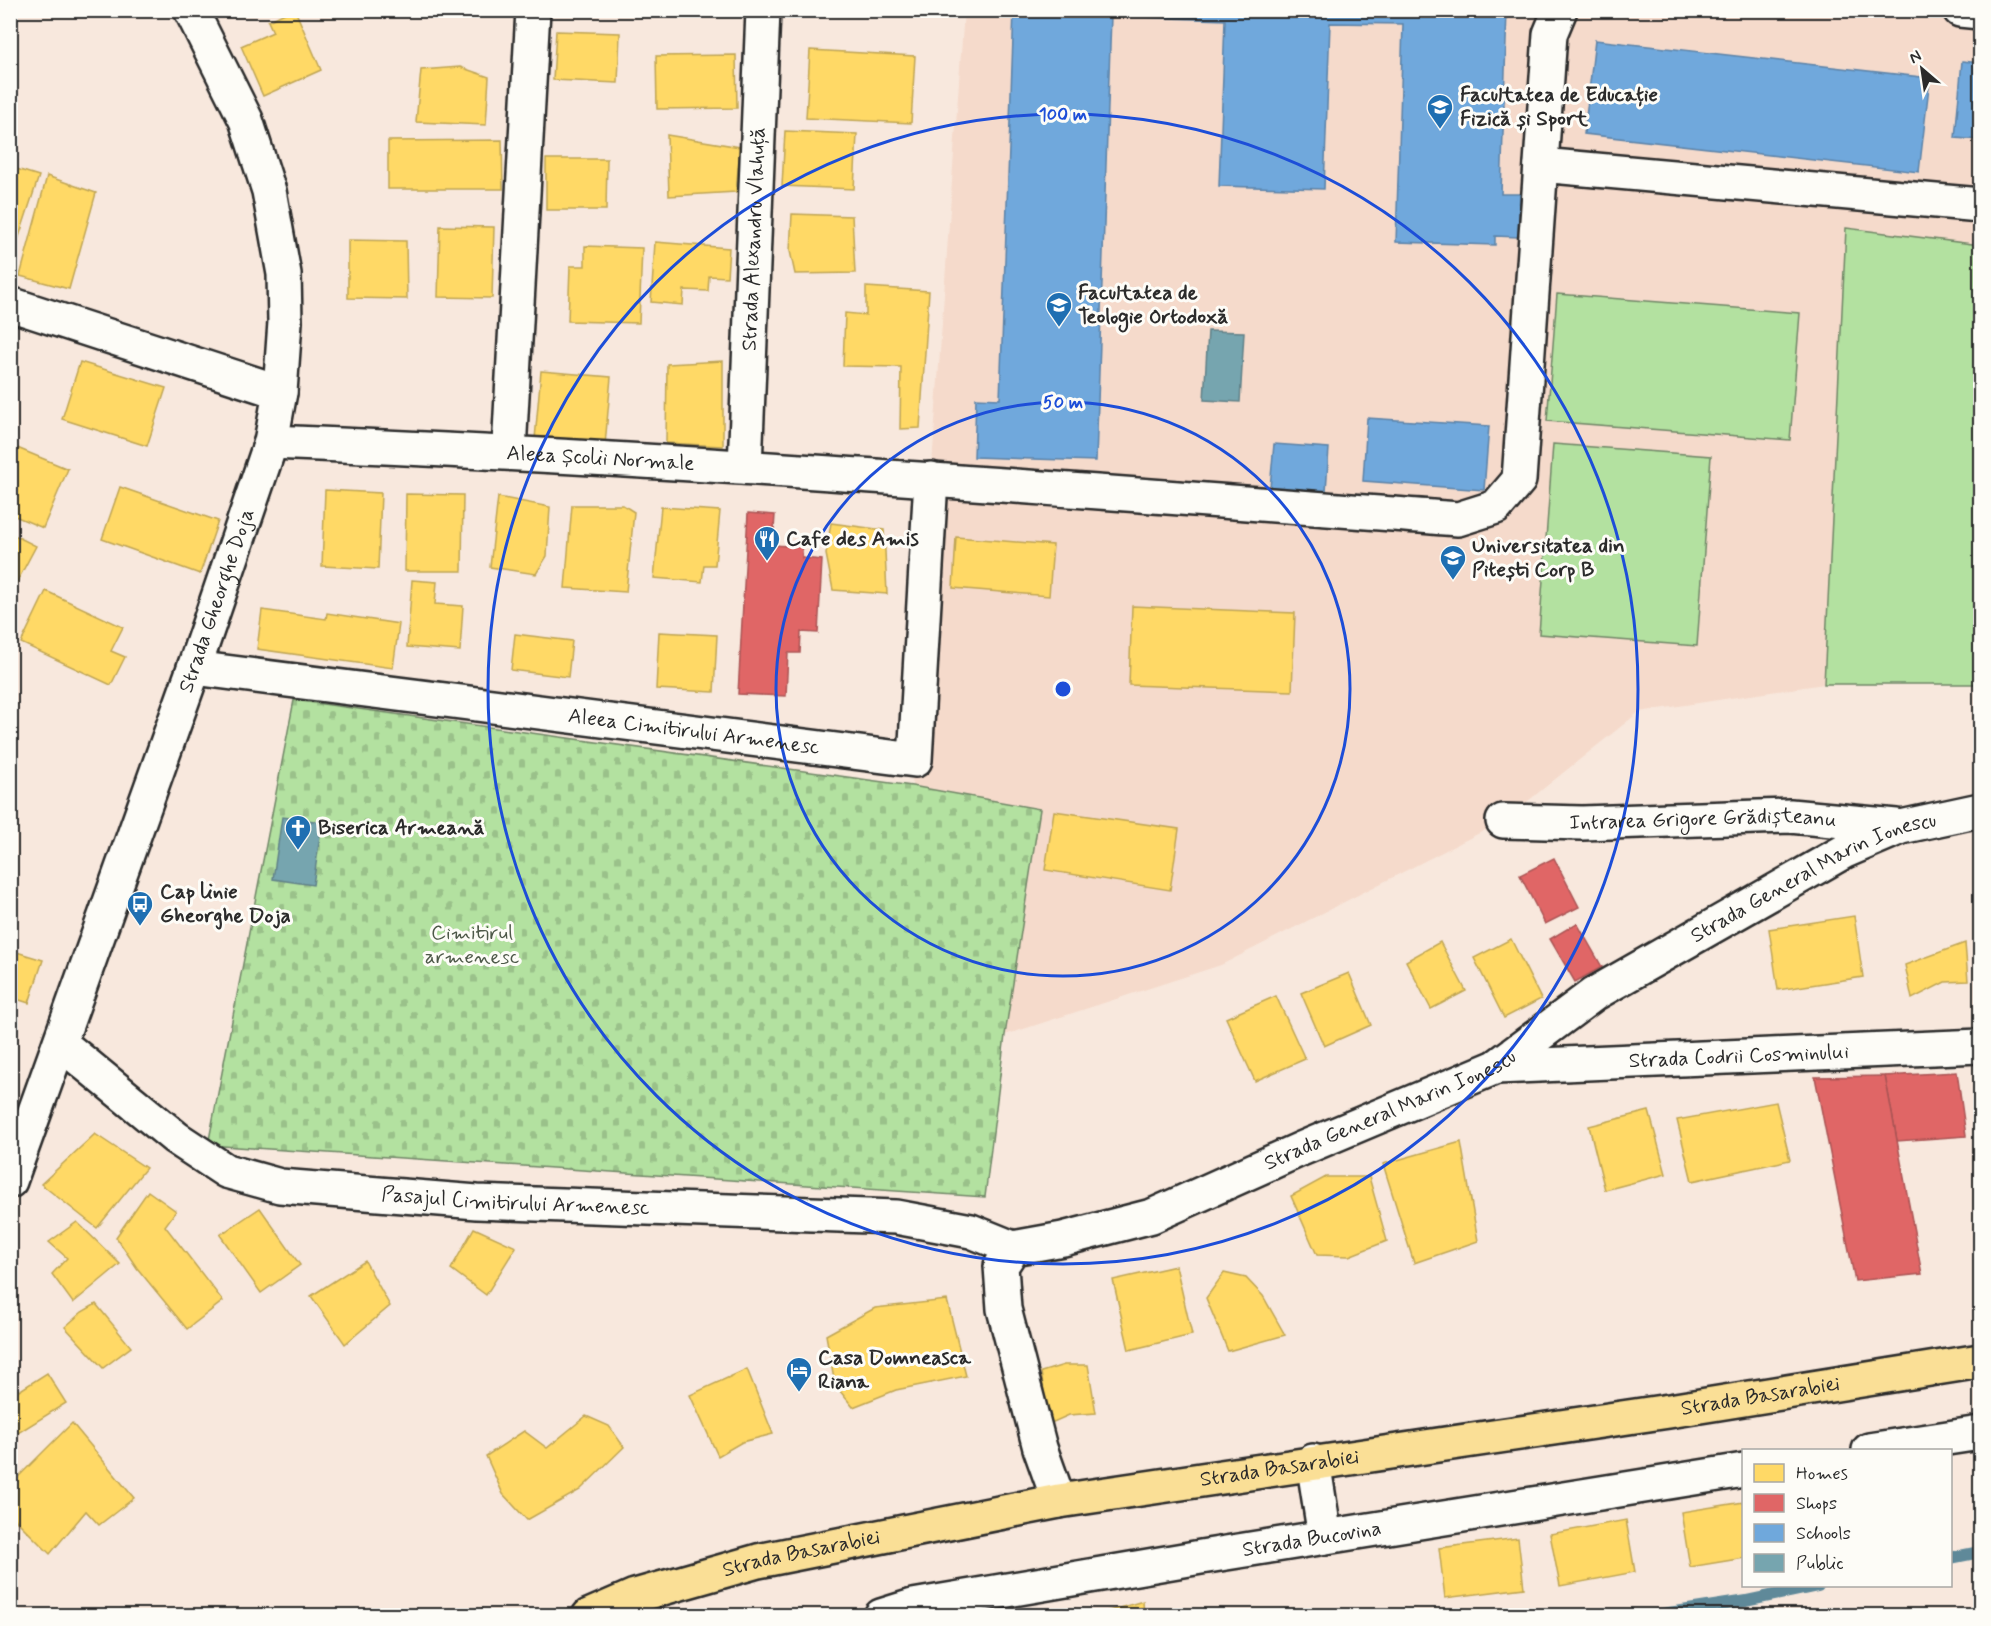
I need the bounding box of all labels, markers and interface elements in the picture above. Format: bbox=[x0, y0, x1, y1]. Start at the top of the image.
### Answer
north arrow bbox=[1892, 39, 1952, 99]
text: N bbox=[1906, 45, 1925, 69]
place label: Facultatea de Educație Fizică și Sport bbox=[1460, 81, 1658, 133]
school or university icon: Facultatea de Educație Fizică și Sport bbox=[1425, 92, 1455, 130]
text: 100 m bbox=[1039, 103, 1087, 127]
street label: Strada Alexandru Vlahuță bbox=[736, 127, 772, 352]
place label: Facultatea de Teologie Ortodoxă bbox=[1078, 279, 1229, 333]
school or university icon: Facultatea de Teologie Ortodoxă bbox=[1044, 290, 1074, 328]
text: 50 m bbox=[1043, 391, 1083, 415]
street label: Aleea Școlii Normale bbox=[506, 439, 695, 478]
street label: Strada Gheorghe Doja bbox=[172, 505, 261, 697]
restaurant icon: Cafe des Amis bbox=[752, 524, 782, 562]
place label: Cafe des Amis bbox=[786, 525, 920, 553]
place label: Universitatea din Pitești Corp B bbox=[1472, 532, 1625, 584]
school or university icon: Universitatea din Pitești Corp B bbox=[1438, 543, 1468, 581]
centre of rings bbox=[1053, 679, 1073, 699]
street label: Aleea Cimitirului Armenesc bbox=[566, 702, 822, 762]
street label: Intrarea Grigore Grădișteanu bbox=[1569, 802, 1838, 837]
street label: Strada General Marin Ionescu bbox=[1686, 806, 1939, 950]
church icon: Biserica Armeană bbox=[283, 813, 313, 851]
place label: Biserica Armeană bbox=[318, 814, 485, 842]
place label: Cap linie Gheorghe Doja bbox=[160, 878, 291, 930]
bus stop icon: Cap linie Gheorghe Doja bbox=[125, 889, 155, 927]
park label: Cimitirul armenesc bbox=[425, 919, 520, 971]
street label: Strada Codrii Cosminului bbox=[1628, 1038, 1850, 1075]
street label: Strada General Marin Ionescu bbox=[1260, 1043, 1522, 1178]
street label: Pasajul Cimitirului Armenesc bbox=[380, 1180, 651, 1222]
place label: Casa Domneasca Riana bbox=[818, 1344, 972, 1396]
hotel icon: Casa Domneasca Riana bbox=[784, 1355, 814, 1393]
street label: Strada Basarabiei bbox=[1679, 1370, 1842, 1423]
street label: Strada Basarabiei bbox=[1198, 1443, 1361, 1494]
legend bbox=[1742, 1449, 1952, 1587]
text: Homes bbox=[1796, 1462, 1848, 1486]
text: Shops bbox=[1796, 1492, 1837, 1516]
street label: Strada Bucovina bbox=[1240, 1514, 1383, 1564]
text: Schools bbox=[1796, 1522, 1851, 1546]
street label: Strada Basarabiei bbox=[719, 1523, 883, 1584]
text: Public bbox=[1796, 1552, 1844, 1576]

